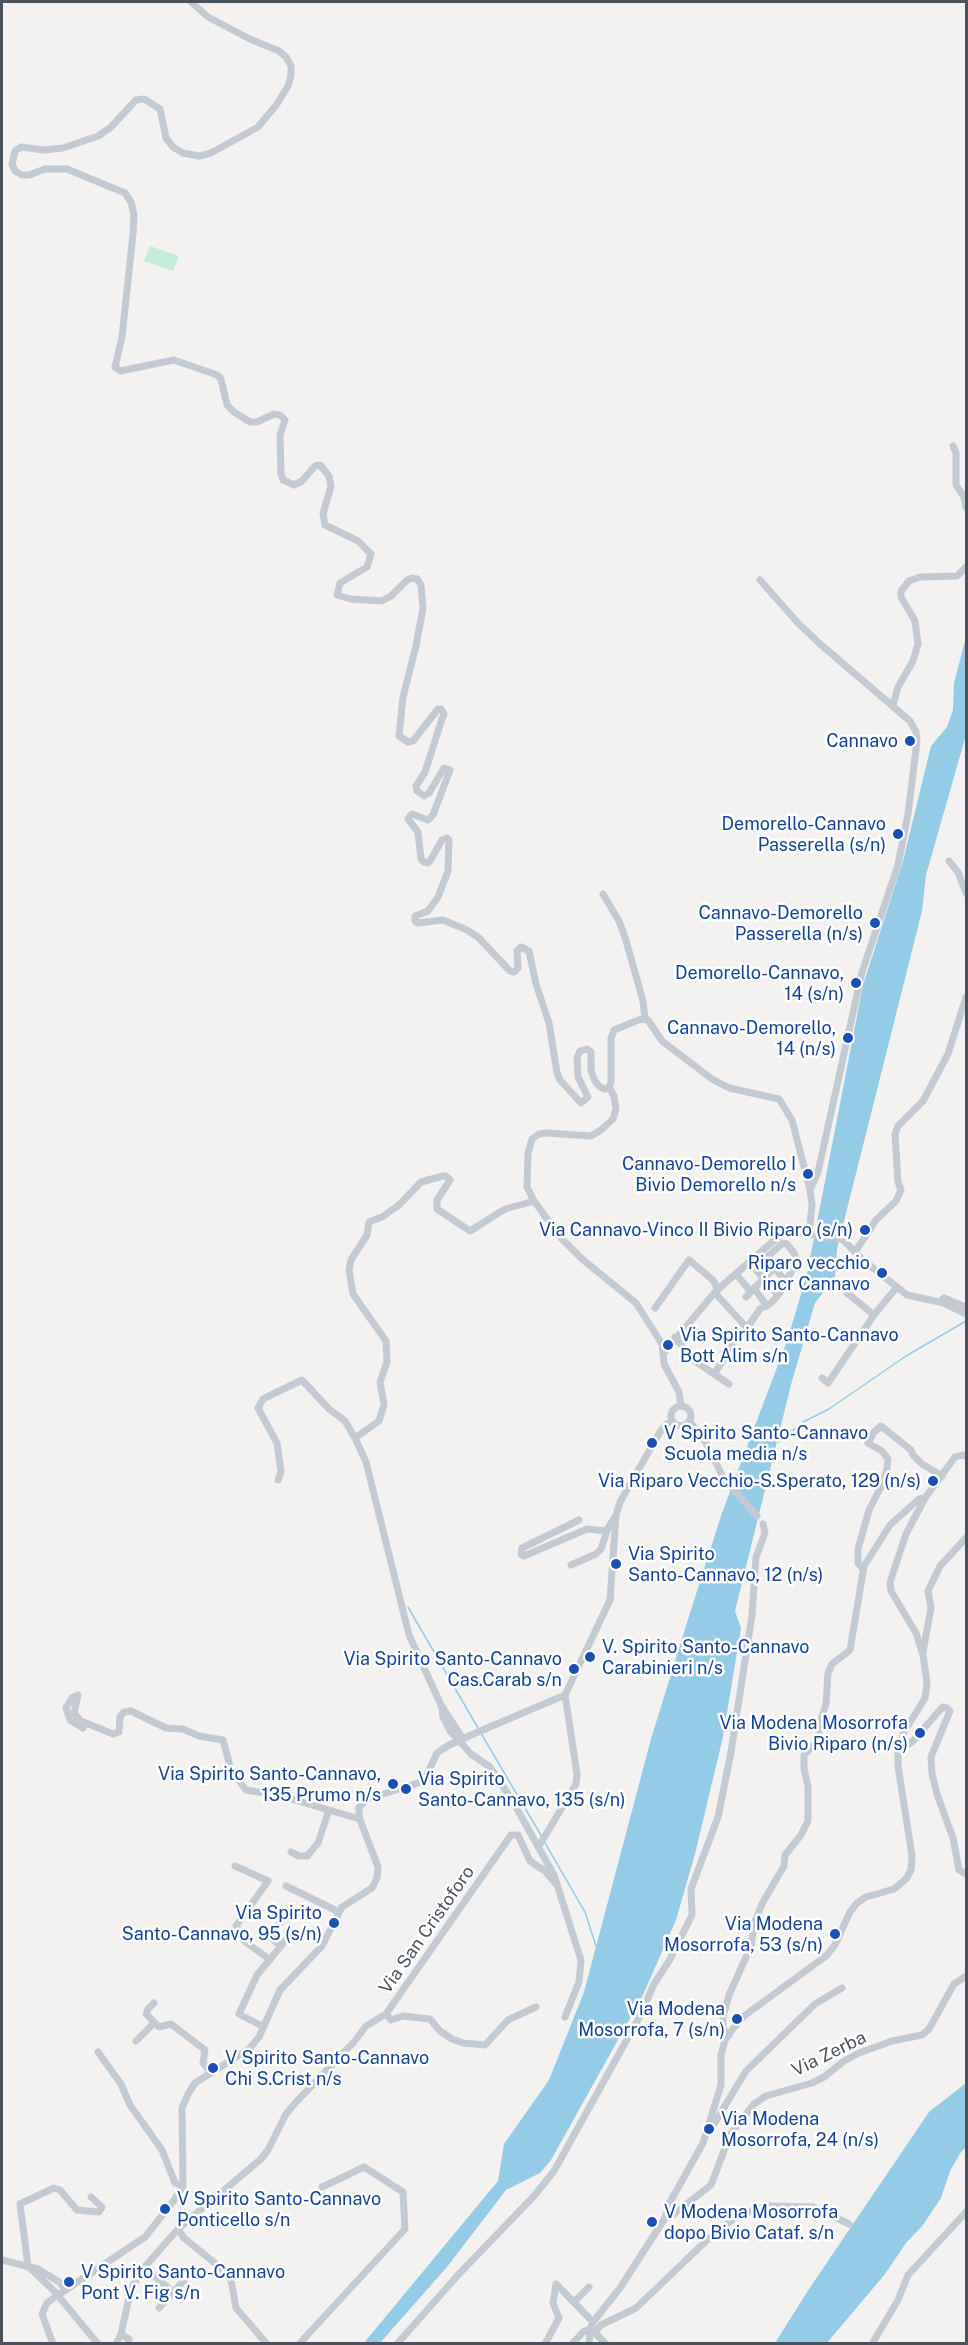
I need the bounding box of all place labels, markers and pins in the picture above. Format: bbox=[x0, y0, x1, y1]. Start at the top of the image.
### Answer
place label: Cannavo bbox=[826, 730, 898, 752]
marker: Cannavo bbox=[903, 734, 917, 748]
place label: Demorello-Cannavo Passerella (s/n) bbox=[721, 813, 886, 856]
marker: Demorello-Cannavo Passerella (s/n) bbox=[891, 827, 905, 841]
place label: Cannavo-Demorello Passerella (n/s) bbox=[698, 902, 863, 944]
marker: Cannavo-Demorello Passerella (n/s) bbox=[868, 916, 882, 930]
place label: Demorello-Cannavo, 14 (s/n) bbox=[675, 962, 844, 1004]
marker: Demorello-Cannavo, 14 (s/n) bbox=[849, 976, 863, 990]
place label: Cannavo-Demorello, 14 (n/s) bbox=[667, 1017, 836, 1060]
marker: Cannavo-Demorello, 14 (n/s) bbox=[841, 1031, 855, 1045]
place label: Cannavo-Demorello I Bivio Demorello n/s bbox=[622, 1153, 796, 1196]
marker: Cannavo-Demorello I Bivio Demorello n/s bbox=[801, 1167, 815, 1181]
place label: Via Cannavo-Vinco II Bivio Riparo (s/n) bbox=[539, 1219, 853, 1241]
marker: Via Cannavo-Vinco II Bivio Riparo (s/n) bbox=[858, 1223, 872, 1237]
place label: Riparo vecchio incr Cannavo bbox=[748, 1252, 870, 1294]
marker: Riparo vecchio incr Cannavo bbox=[875, 1266, 889, 1280]
place label: Via Spirito Santo-Cannavo Bott Alim s/n bbox=[680, 1324, 899, 1366]
marker: Via Spirito Santo-Cannavo Bott Alim s/n bbox=[661, 1338, 675, 1352]
place label: V Spirito Santo-Cannavo Scuola media n/s bbox=[664, 1422, 868, 1464]
marker: V Spirito Santo-Cannavo Scuola media n/s bbox=[645, 1436, 659, 1450]
place label: Via Riparo Vecchio-S.Sperato, 129 (n/s) bbox=[598, 1470, 921, 1492]
marker: Via Riparo Vecchio-S.Sperato, 129 (n/s) bbox=[926, 1474, 940, 1488]
place label: Via Spirito Santo-Cannavo, 12 (n/s) bbox=[628, 1543, 823, 1586]
marker: Via Spirito Santo-Cannavo, 12 (n/s) bbox=[609, 1557, 623, 1571]
place label: V. Spirito Santo-Cannavo Carabinieri n/s bbox=[602, 1636, 809, 1678]
place label: Via Spirito Santo-Cannavo Cas.Carab s/n bbox=[343, 1648, 562, 1690]
marker: V. Spirito Santo-Cannavo Carabinieri n/s bbox=[583, 1650, 597, 1664]
marker: Via Spirito Santo-Cannavo Cas.Carab s/n bbox=[567, 1662, 581, 1676]
place label: Via Modena Mosorrofa Bivio Riparo (n/s) bbox=[719, 1712, 908, 1754]
marker: Via Modena Mosorrofa Bivio Riparo (n/s) bbox=[913, 1726, 927, 1740]
place label: Via Spirito Santo-Cannavo, 135 Prumo n/s bbox=[158, 1763, 381, 1806]
place label: Via Spirito Santo-Cannavo, 135 (s/n) bbox=[418, 1768, 626, 1810]
marker: Via Spirito Santo-Cannavo, 135 Prumo n/s bbox=[386, 1777, 400, 1791]
marker: Via Spirito Santo-Cannavo, 135 (s/n) bbox=[399, 1782, 413, 1796]
place label: Via Spirito Santo-Cannavo, 95 (s/n) bbox=[122, 1902, 322, 1944]
place label: Via Modena Mosorrofa, 53 (s/n) bbox=[664, 1913, 823, 1956]
marker: Via Spirito Santo-Cannavo, 95 (s/n) bbox=[327, 1916, 341, 1930]
marker: Via Modena Mosorrofa, 53 (s/n) bbox=[828, 1927, 842, 1941]
place label: Via Modena Mosorrofa, 7 (s/n) bbox=[578, 1998, 725, 2040]
marker: Via Modena Mosorrofa, 7 (s/n) bbox=[730, 2012, 744, 2026]
place label: V Spirito Santo-Cannavo Chi S.Crist n/s bbox=[225, 2047, 429, 2090]
marker: V Spirito Santo-Cannavo Chi S.Crist n/s bbox=[206, 2061, 220, 2075]
place label: Via Modena Mosorrofa, 24 (n/s) bbox=[721, 2108, 879, 2150]
marker: Via Modena Mosorrofa, 24 (n/s) bbox=[702, 2122, 716, 2136]
place label: V Spirito Santo-Cannavo Ponticello s/n bbox=[177, 2188, 381, 2230]
place label: V Modena Mosorrofa dopo Bivio Cataf. s/n bbox=[664, 2201, 838, 2244]
marker: V Spirito Santo-Cannavo Ponticello s/n bbox=[158, 2202, 172, 2216]
marker: V Modena Mosorrofa dopo Bivio Cataf. s/n bbox=[645, 2215, 659, 2229]
place label: V Spirito Santo-Cannavo Pont V. Fig s/n bbox=[81, 2261, 285, 2304]
marker: V Spirito Santo-Cannavo Pont V. Fig s/n bbox=[62, 2275, 76, 2289]

